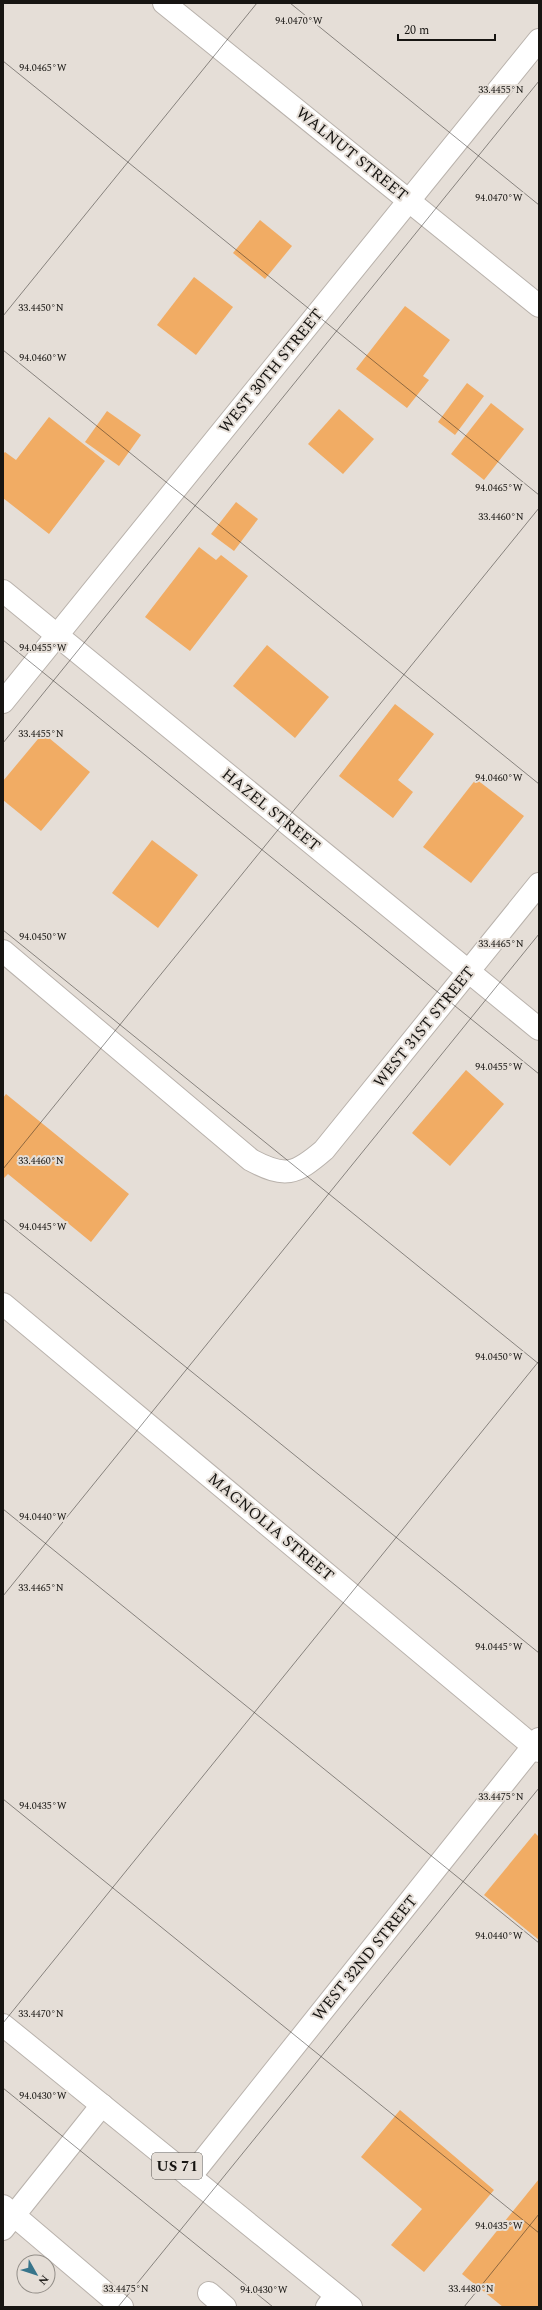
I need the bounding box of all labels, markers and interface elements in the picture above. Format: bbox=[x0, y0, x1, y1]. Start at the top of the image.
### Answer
text: 94.0470°W bbox=[275, 13, 323, 29]
scale bar bbox=[398, 16, 495, 42]
text: 20 m bbox=[404, 21, 429, 40]
text: 94.0465°W bbox=[19, 60, 67, 76]
text: 33.4455°N bbox=[478, 82, 524, 98]
street label: WALNUT STREET bbox=[291, 101, 414, 207]
text: 94.0470°W bbox=[475, 190, 523, 206]
text: 33.4450°N bbox=[18, 300, 64, 316]
street label: WEST 30TH STREET bbox=[213, 303, 329, 439]
text: 94.0460°W bbox=[19, 350, 67, 366]
text: 94.0465°W bbox=[475, 480, 523, 496]
text: 33.4460°N bbox=[478, 509, 524, 525]
text: 94.0455°W bbox=[19, 640, 67, 656]
text: 33.4455°N bbox=[18, 726, 64, 742]
street label: HAZEL STREET bbox=[216, 762, 326, 858]
text: 94.0460°W bbox=[475, 770, 523, 786]
text: 94.0450°W bbox=[19, 929, 67, 945]
text: 33.4465°N bbox=[478, 936, 524, 952]
street label: WEST 31ST STREET bbox=[367, 961, 481, 1093]
text: 94.0455°W bbox=[475, 1059, 523, 1075]
text: 33.4460°N bbox=[18, 1153, 64, 1169]
text: 94.0445°W bbox=[19, 1219, 67, 1235]
text: 94.0450°W bbox=[475, 1349, 523, 1365]
street label: MAGNOLIA STREET bbox=[203, 1467, 340, 1587]
text: 94.0440°W bbox=[19, 1509, 67, 1525]
text: 33.4465°N bbox=[18, 1580, 64, 1596]
text: 94.0445°W bbox=[475, 1639, 523, 1655]
text: 33.4475°N bbox=[478, 1789, 524, 1805]
text: 94.0435°W bbox=[19, 1798, 67, 1814]
street label: WEST 32ND STREET bbox=[307, 1890, 424, 2026]
text: 94.0440°W bbox=[475, 1928, 523, 1944]
text: 33.4470°N bbox=[18, 2006, 64, 2022]
text: 94.0430°W bbox=[19, 2088, 67, 2104]
road number: US 71 bbox=[152, 2153, 202, 2179]
text: 94.0435°W bbox=[475, 2218, 523, 2234]
north arrow bbox=[16, 2254, 56, 2294]
text: N bbox=[34, 2271, 53, 2289]
text: 33.4475°N bbox=[103, 2281, 149, 2297]
text: 33.4480°N bbox=[448, 2281, 494, 2297]
text: 94.0430°W bbox=[240, 2282, 288, 2298]

